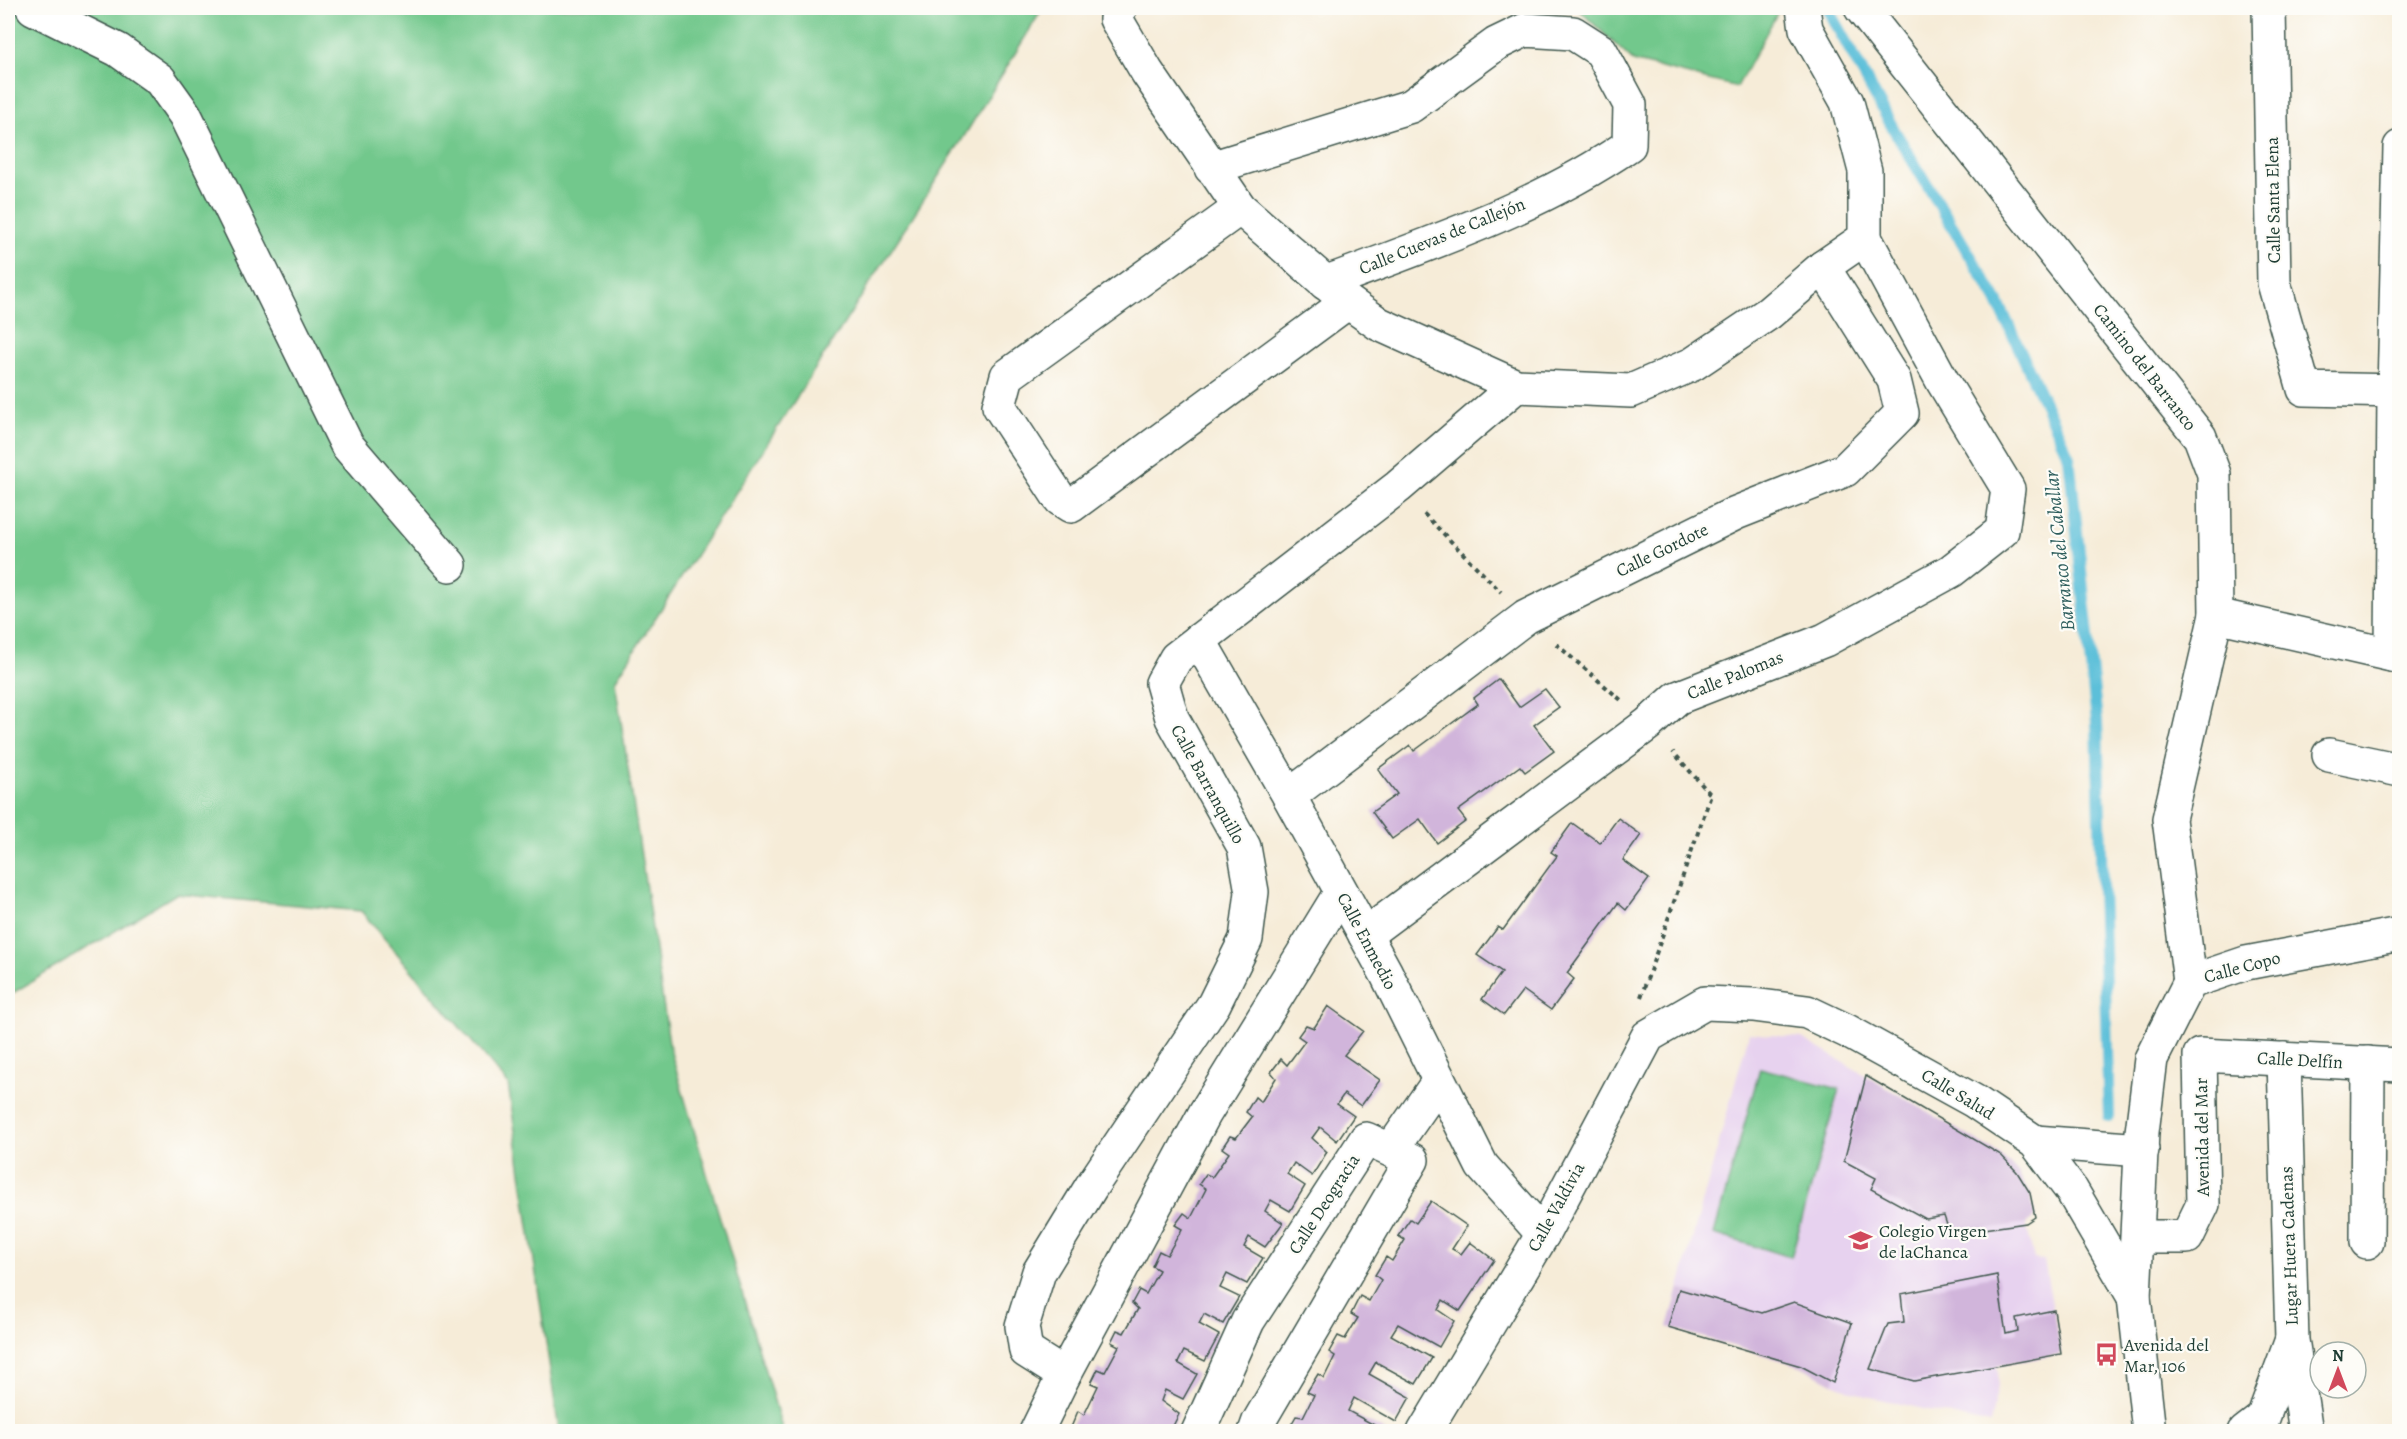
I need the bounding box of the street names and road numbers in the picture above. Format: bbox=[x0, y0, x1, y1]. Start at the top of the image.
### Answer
street label: Calle Santa Elena bbox=[2260, 136, 2286, 264]
street label: Calle Cuevas de Callejón bbox=[1355, 192, 1529, 280]
street label: Camino del Barranco bbox=[2088, 298, 2202, 436]
street label: Calle Gordote bbox=[1612, 517, 1712, 583]
street label: Calle Palomas bbox=[1683, 645, 1787, 705]
street label: Calle Barranquillo bbox=[1165, 720, 1251, 848]
street label: Calle Enmedio bbox=[1331, 888, 1403, 994]
street label: Calle Copo bbox=[2201, 945, 2283, 989]
street label: Calle Delfín bbox=[2256, 1046, 2344, 1074]
street label: Calle Salud bbox=[1917, 1063, 1999, 1125]
street label: Avenida del Mar bbox=[2189, 1077, 2215, 1197]
street label: Calle Deogracia bbox=[1283, 1149, 1366, 1259]
street label: Calle Valdivia bbox=[1522, 1158, 1591, 1256]
street label: Lugar Huera Cadenas bbox=[2274, 1166, 2304, 1326]

